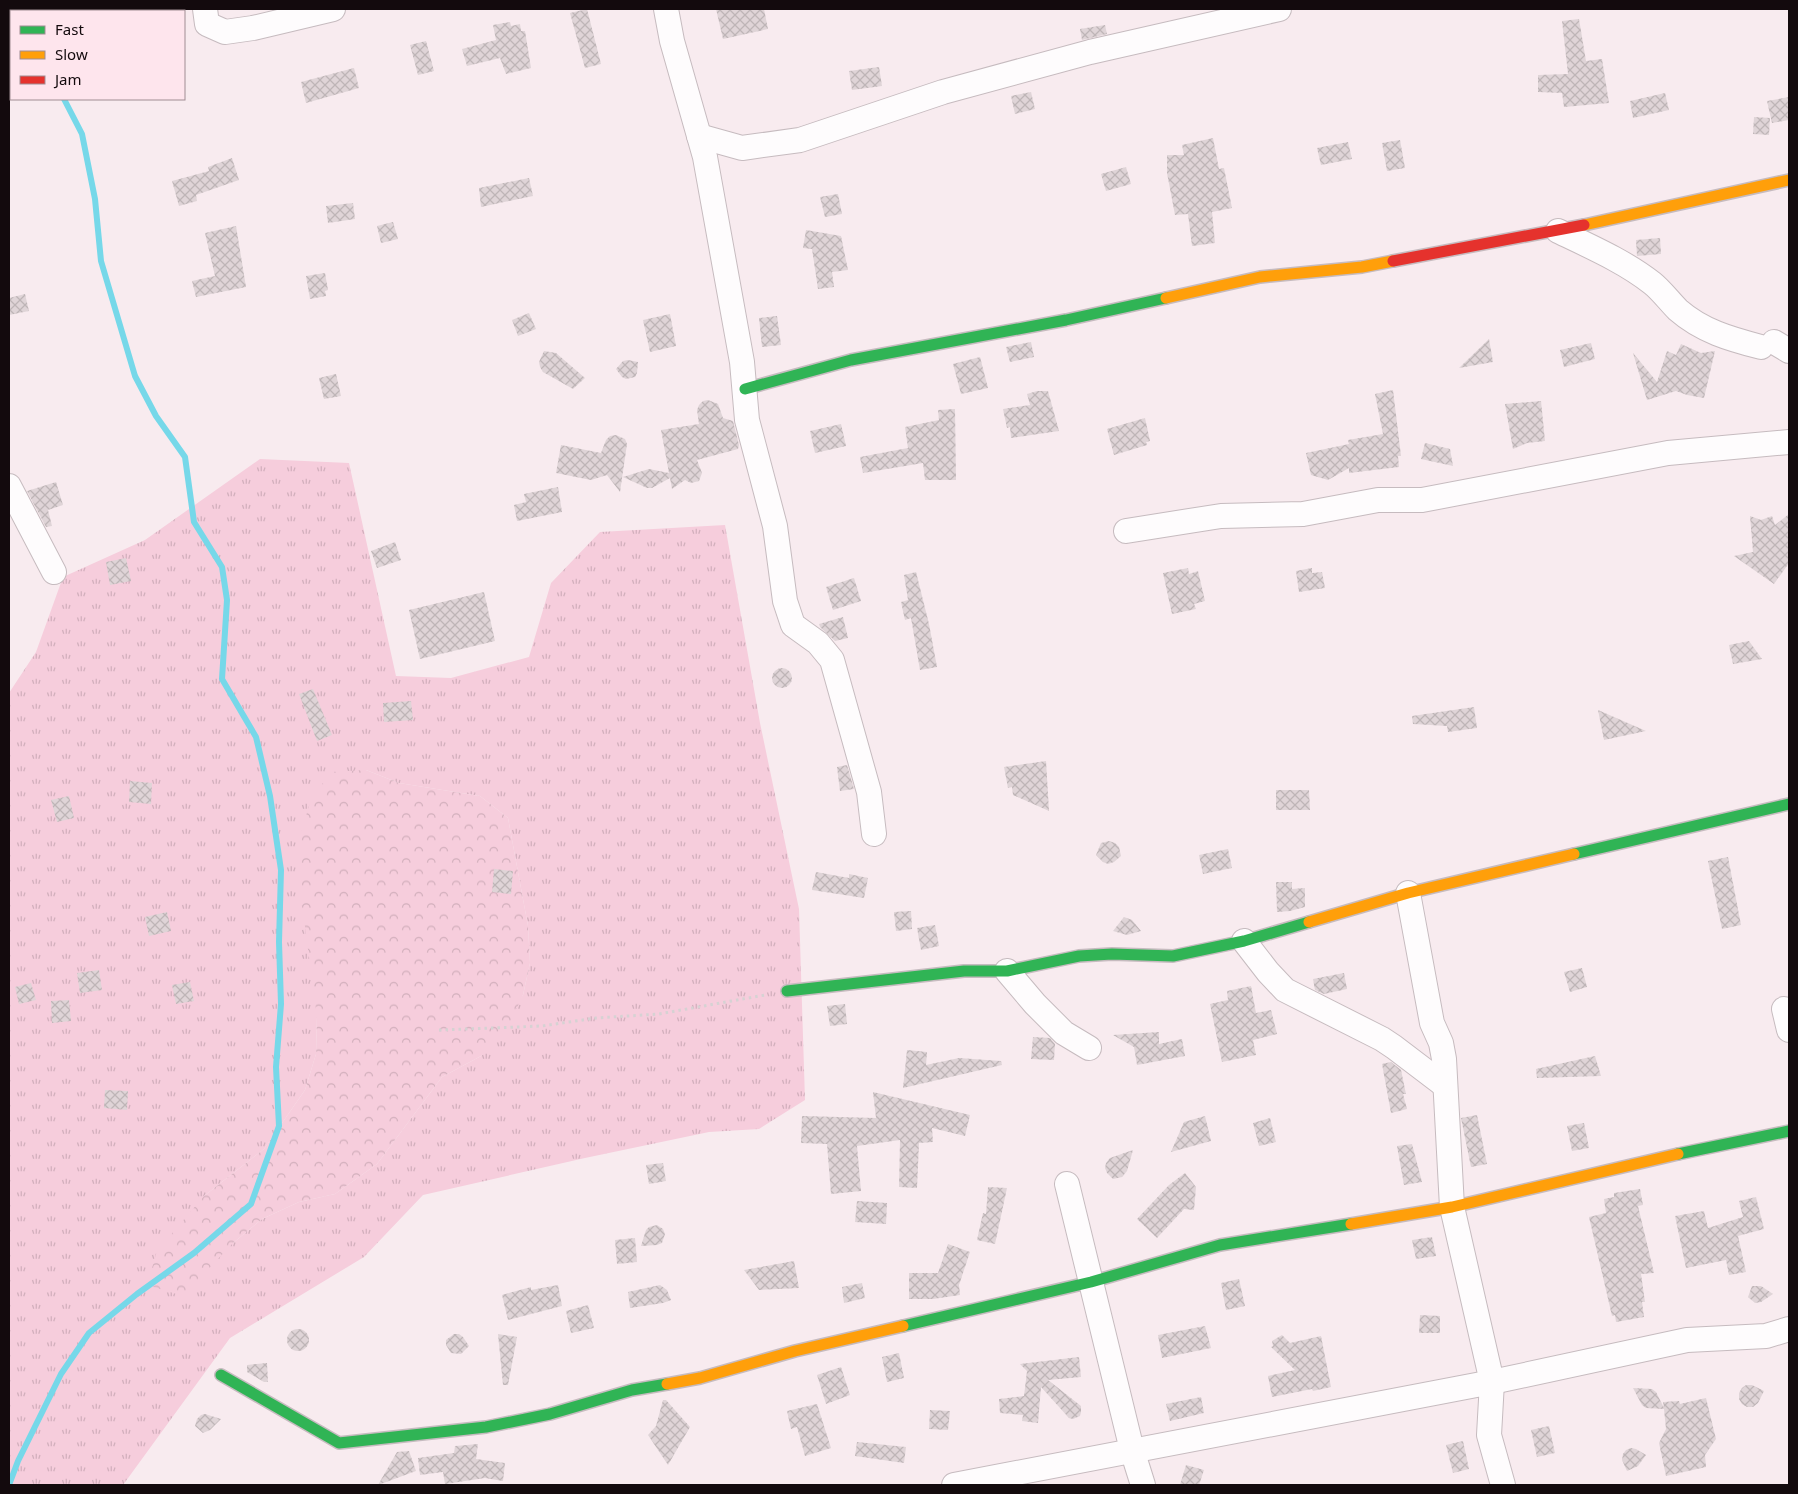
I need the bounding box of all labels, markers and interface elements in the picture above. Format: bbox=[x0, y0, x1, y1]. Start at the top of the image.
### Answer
legend bbox=[10, 10, 185, 100]
text: Fast bbox=[55, 19, 84, 39]
text: Slow bbox=[55, 44, 88, 64]
text: Jam bbox=[53, 69, 82, 89]

